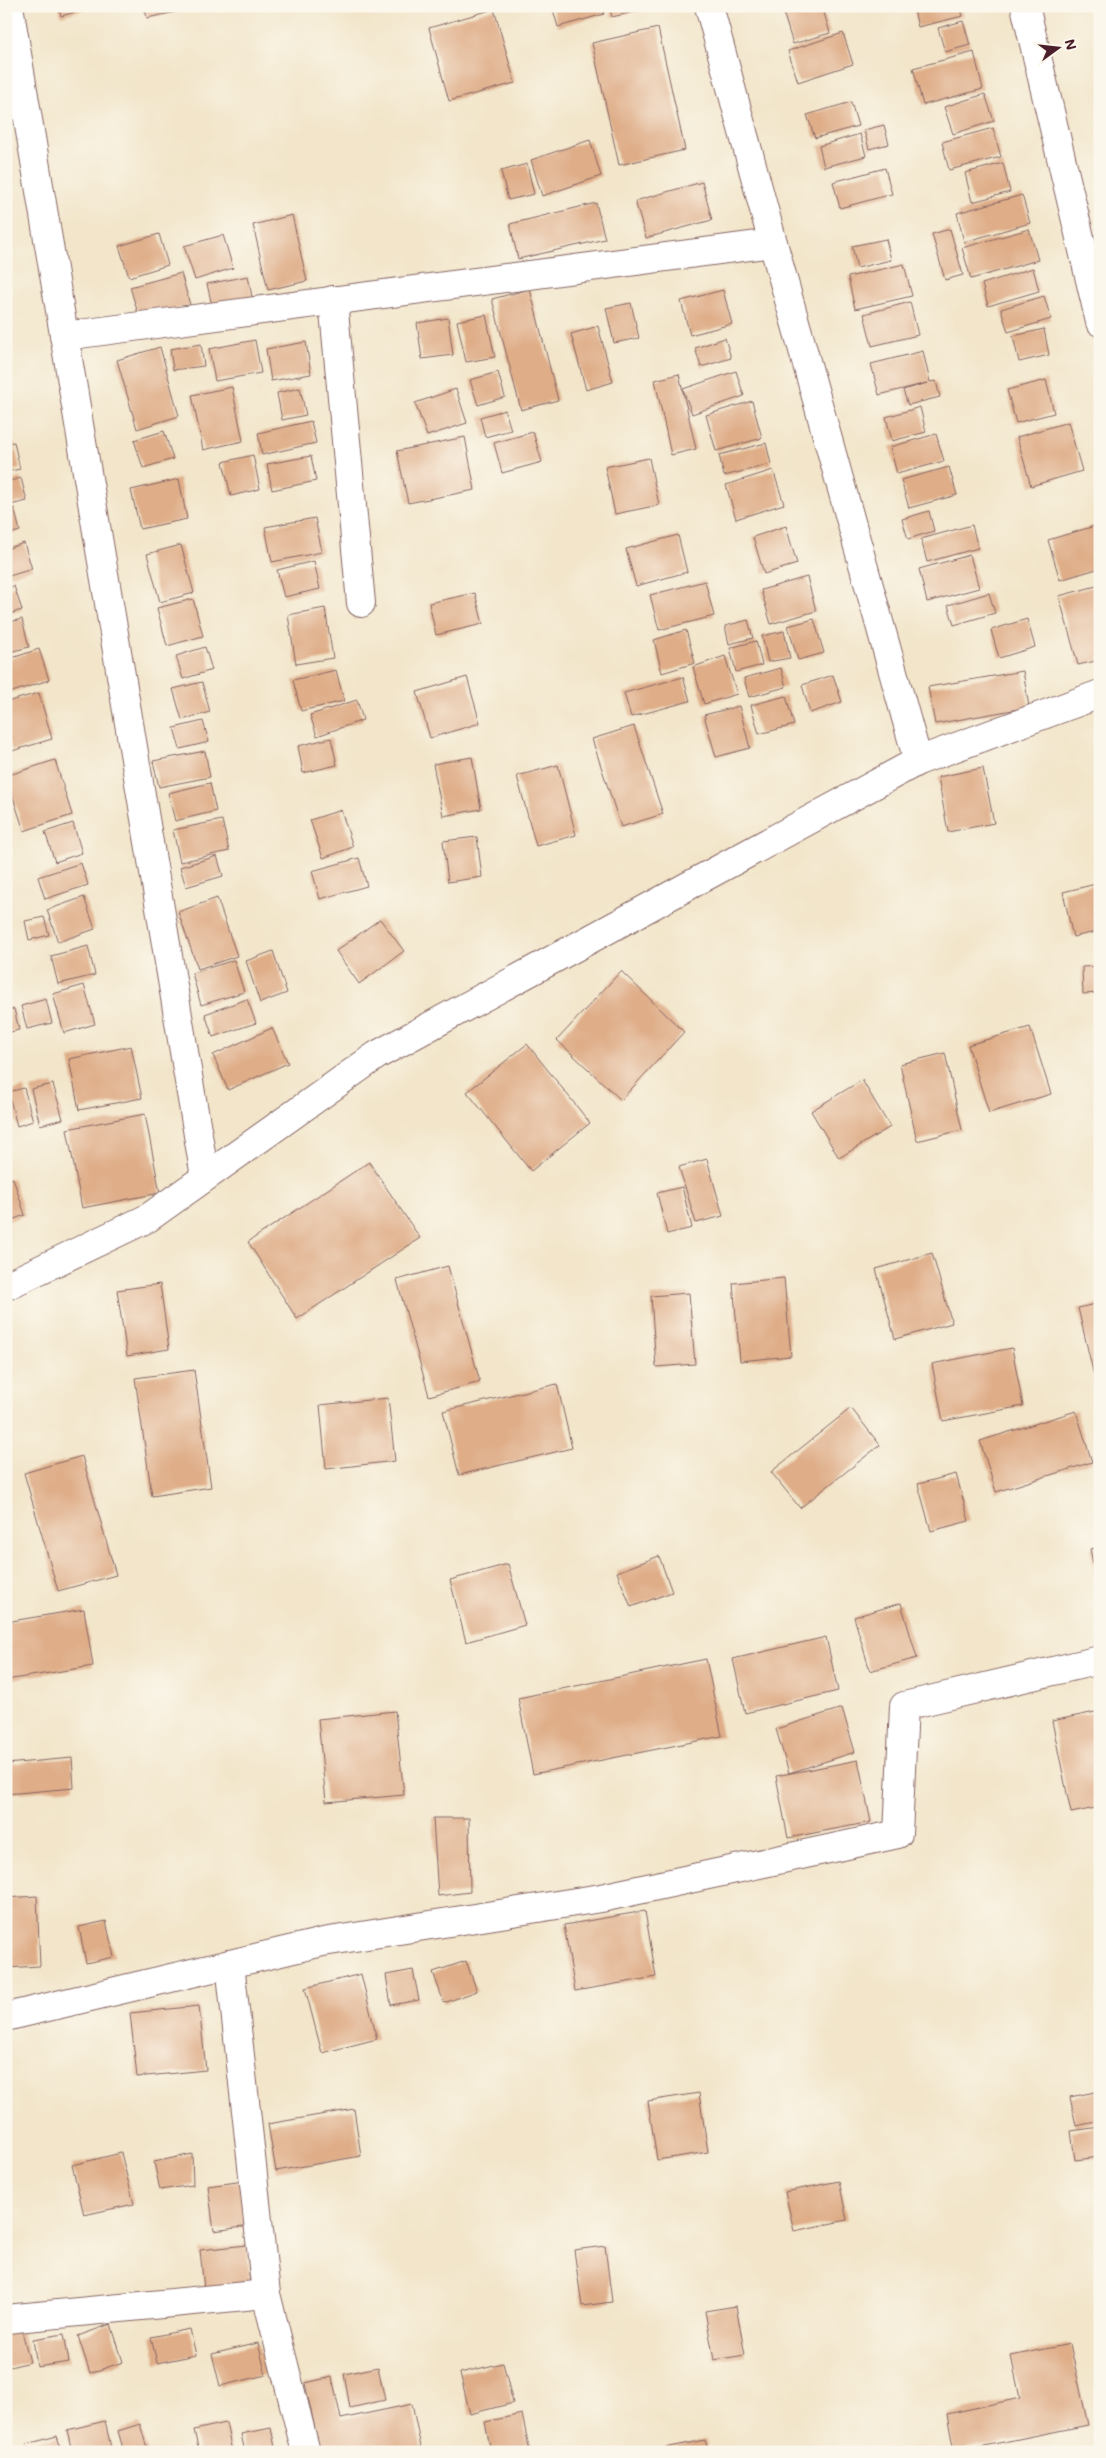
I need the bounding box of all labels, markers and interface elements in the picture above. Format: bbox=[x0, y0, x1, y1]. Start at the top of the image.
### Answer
north arrow bbox=[1034, 22, 1084, 72]
text: N bbox=[1060, 37, 1082, 52]

